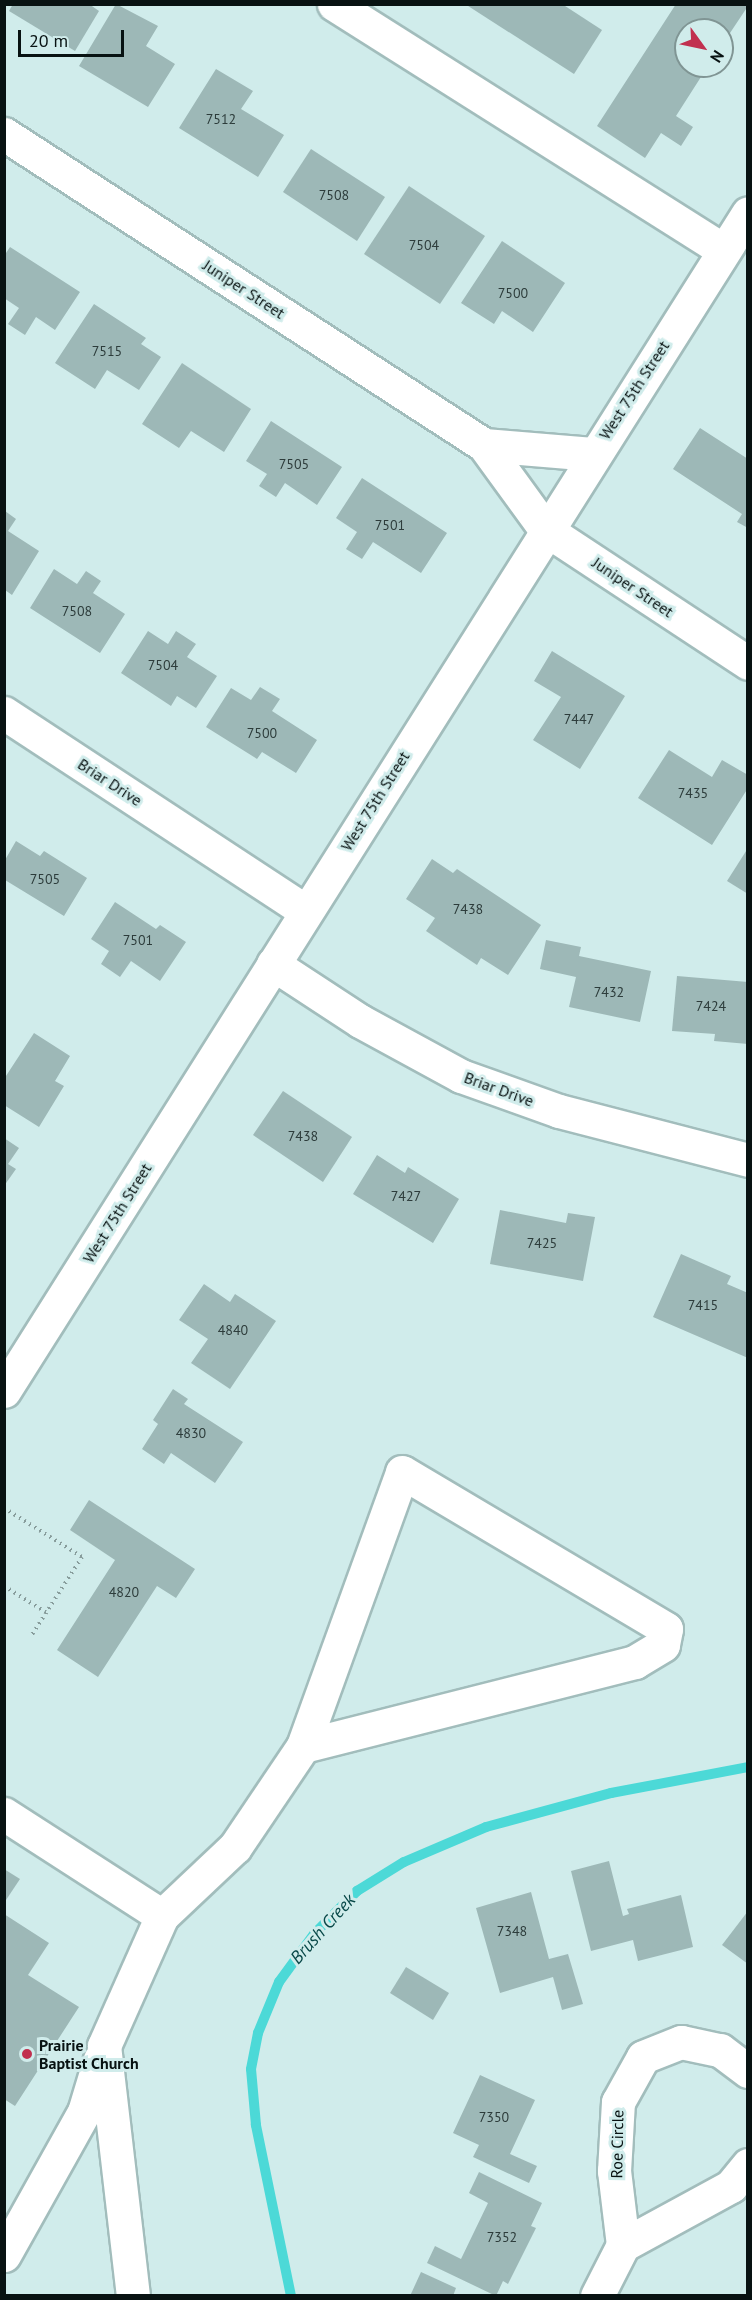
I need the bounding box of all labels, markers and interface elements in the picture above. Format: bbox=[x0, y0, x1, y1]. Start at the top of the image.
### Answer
scale bar bbox=[21, 18, 128, 56]
north arrow bbox=[674, 18, 734, 78]
text: 20 m bbox=[29, 29, 68, 52]
text: N bbox=[706, 47, 729, 67]
house number: 7512 bbox=[206, 111, 236, 127]
house number: 7508 bbox=[319, 187, 349, 203]
house number: 7504 bbox=[409, 237, 439, 253]
street label: Juniper Street bbox=[199, 255, 289, 323]
house number: 7500 bbox=[498, 285, 528, 301]
street label: West 75th Street bbox=[595, 337, 673, 443]
house number: 7515 bbox=[92, 343, 122, 359]
house number: 7505 bbox=[279, 456, 309, 472]
house number: 7501 bbox=[375, 517, 405, 533]
street label: Juniper Street bbox=[589, 553, 677, 621]
house number: 7508 bbox=[62, 603, 92, 619]
house number: 7504 bbox=[148, 657, 178, 673]
house number: 7447 bbox=[564, 711, 594, 727]
house number: 7500 bbox=[247, 725, 277, 741]
street label: West 75th Street bbox=[337, 748, 413, 854]
street label: Briar Drive bbox=[74, 754, 146, 810]
house number: 7435 bbox=[678, 785, 708, 801]
house number: 7505 bbox=[30, 871, 60, 887]
house number: 7438 bbox=[453, 901, 483, 917]
house number: 7501 bbox=[123, 932, 153, 948]
house number: 7432 bbox=[594, 984, 624, 1000]
house number: 7424 bbox=[696, 998, 726, 1014]
street label: Briar Drive bbox=[462, 1068, 536, 1110]
house number: 7438 bbox=[288, 1128, 318, 1144]
street label: West 75th Street bbox=[79, 1160, 155, 1266]
house number: 7427 bbox=[391, 1188, 421, 1204]
house number: 7425 bbox=[527, 1235, 557, 1251]
house number: 7415 bbox=[688, 1297, 718, 1313]
house number: 4840 bbox=[218, 1322, 248, 1338]
house number: 4830 bbox=[176, 1425, 206, 1441]
house number: 4820 bbox=[109, 1584, 139, 1600]
water label: Brush Creek bbox=[286, 1890, 360, 1968]
house number: 7348 bbox=[497, 1923, 527, 1939]
place label: Prairie Baptist Church bbox=[39, 2035, 139, 2073]
marker: Prairie Baptist Church bbox=[20, 2047, 34, 2061]
house number: 7350 bbox=[479, 2109, 509, 2125]
street label: Roe Circle bbox=[607, 2110, 627, 2178]
house number: 7352 bbox=[487, 2229, 517, 2245]

